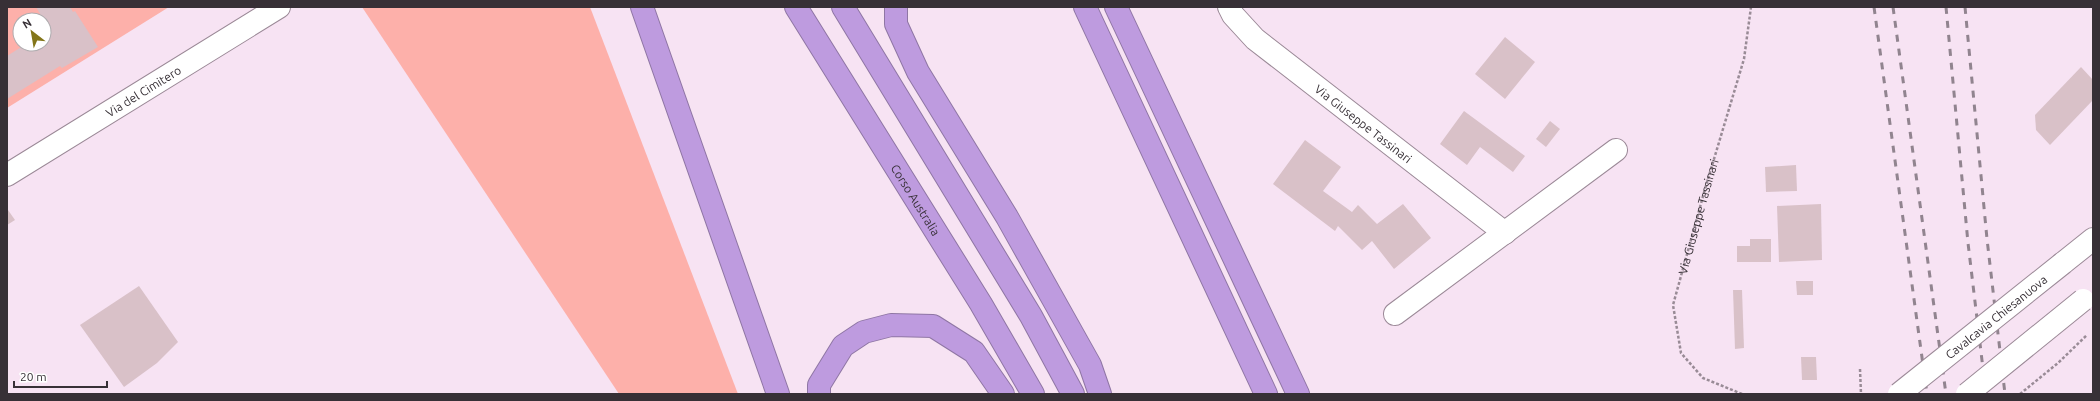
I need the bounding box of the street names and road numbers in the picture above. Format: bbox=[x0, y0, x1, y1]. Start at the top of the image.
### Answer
street label: Via del Cimitero bbox=[103, 63, 183, 119]
street label: Via Giuseppe Tassinari bbox=[1313, 82, 1415, 165]
street label: Via Giuseppe Tassinari bbox=[1675, 157, 1720, 276]
street label: Corso Australia bbox=[889, 162, 943, 238]
street label: Cavalcavia Chiesanuova bbox=[1943, 272, 2049, 361]

